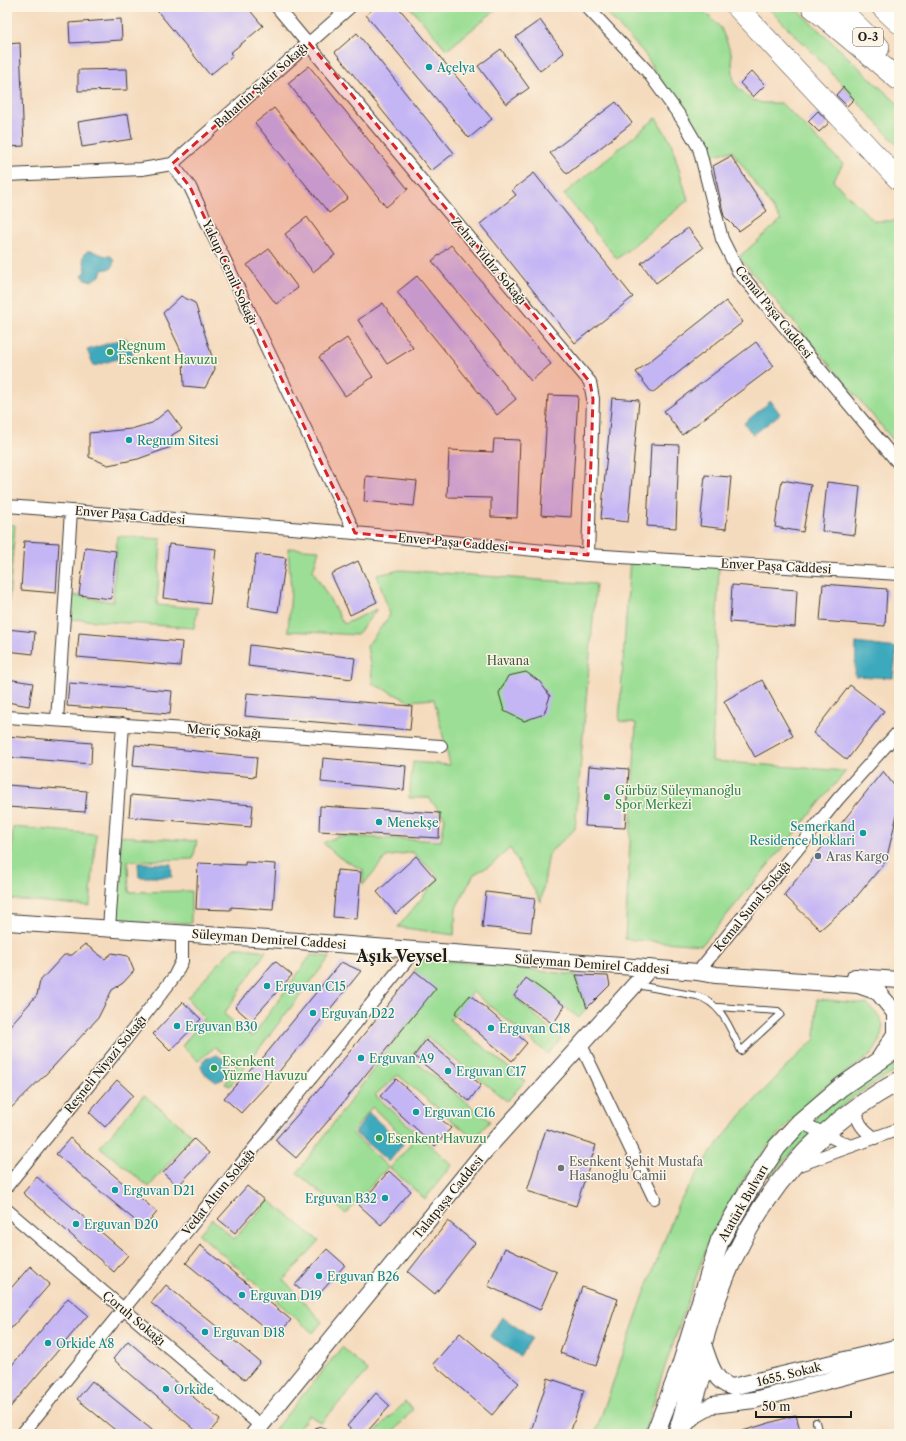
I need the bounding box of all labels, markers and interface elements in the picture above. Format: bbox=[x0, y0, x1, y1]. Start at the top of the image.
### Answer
road number: O-3 bbox=[853, 28, 883, 46]
street label: Bahattin Şakir Sokağı bbox=[211, 39, 311, 131]
place label: Açelya bbox=[436, 60, 476, 75]
marker: Açelya bbox=[424, 62, 434, 72]
street label: Zehra Yıldız Sokağı bbox=[448, 215, 530, 308]
street label: Yakup Cemil Sokağı bbox=[199, 216, 261, 327]
street label: Cemal Paşa Caddesi bbox=[732, 263, 816, 362]
place label: Regnum Esenkent Havuzu bbox=[118, 338, 218, 367]
marker: Regnum Esenkent Havuzu bbox=[105, 347, 115, 357]
place label: Regnum Sitesi bbox=[137, 433, 219, 448]
marker: Regnum Sitesi bbox=[124, 435, 134, 445]
street label: Enver Paşa Caddesi bbox=[74, 503, 186, 527]
street label: Enver Paşa Caddesi bbox=[397, 530, 509, 554]
street label: Enver Paşa Caddesi bbox=[720, 556, 832, 576]
park label: Havana bbox=[487, 653, 530, 668]
street label: Meriç Sokağı bbox=[186, 721, 262, 741]
place label: Gürbüz Süleymanoğlu Spor Merkezi bbox=[615, 783, 742, 812]
marker: Gürbüz Süleymanoğlu Spor Merkezi bbox=[602, 792, 612, 802]
place label: Menekşe bbox=[387, 815, 439, 830]
marker: Menekşe bbox=[374, 817, 384, 827]
place label: Semerkand Residence bloklari bbox=[749, 819, 856, 848]
marker: Semerkand Residence bloklari bbox=[858, 828, 868, 838]
place label: Aras Kargo bbox=[825, 849, 889, 864]
marker: Aras Kargo bbox=[813, 851, 823, 861]
street label: Kemal Sunal Sokağı bbox=[711, 857, 793, 954]
street label: Süleyman Demirel Caddesi bbox=[191, 926, 347, 952]
district label: Aşık Veysel bbox=[355, 946, 448, 966]
street label: Süleyman Demirel Caddesi bbox=[514, 951, 670, 977]
place label: Erguvan C15 bbox=[275, 979, 346, 994]
marker: Erguvan C15 bbox=[262, 981, 272, 991]
place label: Erguvan D22 bbox=[321, 1006, 395, 1021]
marker: Erguvan D22 bbox=[308, 1008, 318, 1018]
street label: Reşneli Niyazi Sokağı bbox=[61, 1012, 149, 1116]
place label: Erguvan B30 bbox=[185, 1019, 258, 1034]
marker: Erguvan B30 bbox=[172, 1021, 182, 1031]
place label: Erguvan C18 bbox=[499, 1021, 570, 1036]
marker: Erguvan C18 bbox=[486, 1023, 496, 1033]
place label: Erguvan A9 bbox=[369, 1051, 434, 1066]
marker: Erguvan A9 bbox=[356, 1053, 366, 1063]
place label: Esenkent Yüzme Havuzu bbox=[221, 1054, 308, 1083]
marker: Esenkent Yüzme Havuzu bbox=[209, 1063, 219, 1073]
place label: Erguvan C17 bbox=[456, 1064, 526, 1079]
marker: Erguvan C17 bbox=[443, 1066, 453, 1076]
place label: Erguvan C16 bbox=[424, 1105, 495, 1120]
marker: Erguvan C16 bbox=[411, 1107, 421, 1117]
place label: Esenkent Havuzu bbox=[387, 1131, 487, 1146]
marker: Esenkent Havuzu bbox=[374, 1133, 384, 1143]
street label: Vedat Altun Sokağı bbox=[178, 1145, 258, 1239]
street label: Talatpaşa Caddesi bbox=[410, 1152, 486, 1242]
place label: Esenkent Şehit Mustafa Hasanoğlu Camii bbox=[569, 1154, 704, 1183]
street label: Atatürk Bulvarı bbox=[714, 1162, 771, 1245]
marker: Esenkent Şehit Mustafa Hasanoğlu Camii bbox=[556, 1163, 566, 1173]
place label: Erguvan D21 bbox=[123, 1183, 195, 1198]
marker: Erguvan D21 bbox=[110, 1185, 120, 1195]
place label: Erguvan B32 bbox=[305, 1191, 377, 1206]
marker: Erguvan B32 bbox=[380, 1193, 390, 1203]
place label: Erguvan D20 bbox=[84, 1217, 158, 1232]
marker: Erguvan D20 bbox=[71, 1219, 81, 1229]
place label: Erguvan B26 bbox=[327, 1269, 399, 1284]
marker: Erguvan B26 bbox=[314, 1271, 324, 1281]
street label: Çoruh Sokağı bbox=[100, 1287, 169, 1349]
place label: Erguvan D19 bbox=[250, 1288, 322, 1303]
marker: Erguvan D19 bbox=[237, 1290, 247, 1300]
place label: Erguvan D18 bbox=[213, 1325, 285, 1340]
marker: Erguvan D18 bbox=[200, 1327, 210, 1337]
place label: Orkide A8 bbox=[56, 1336, 114, 1351]
marker: Orkide A8 bbox=[43, 1338, 53, 1348]
street label: 1655. Sokak bbox=[755, 1358, 824, 1389]
place label: Orkide bbox=[174, 1382, 214, 1397]
marker: Orkide bbox=[161, 1384, 171, 1394]
scale bar bbox=[756, 1393, 851, 1419]
text: 50 m bbox=[762, 1399, 791, 1414]

